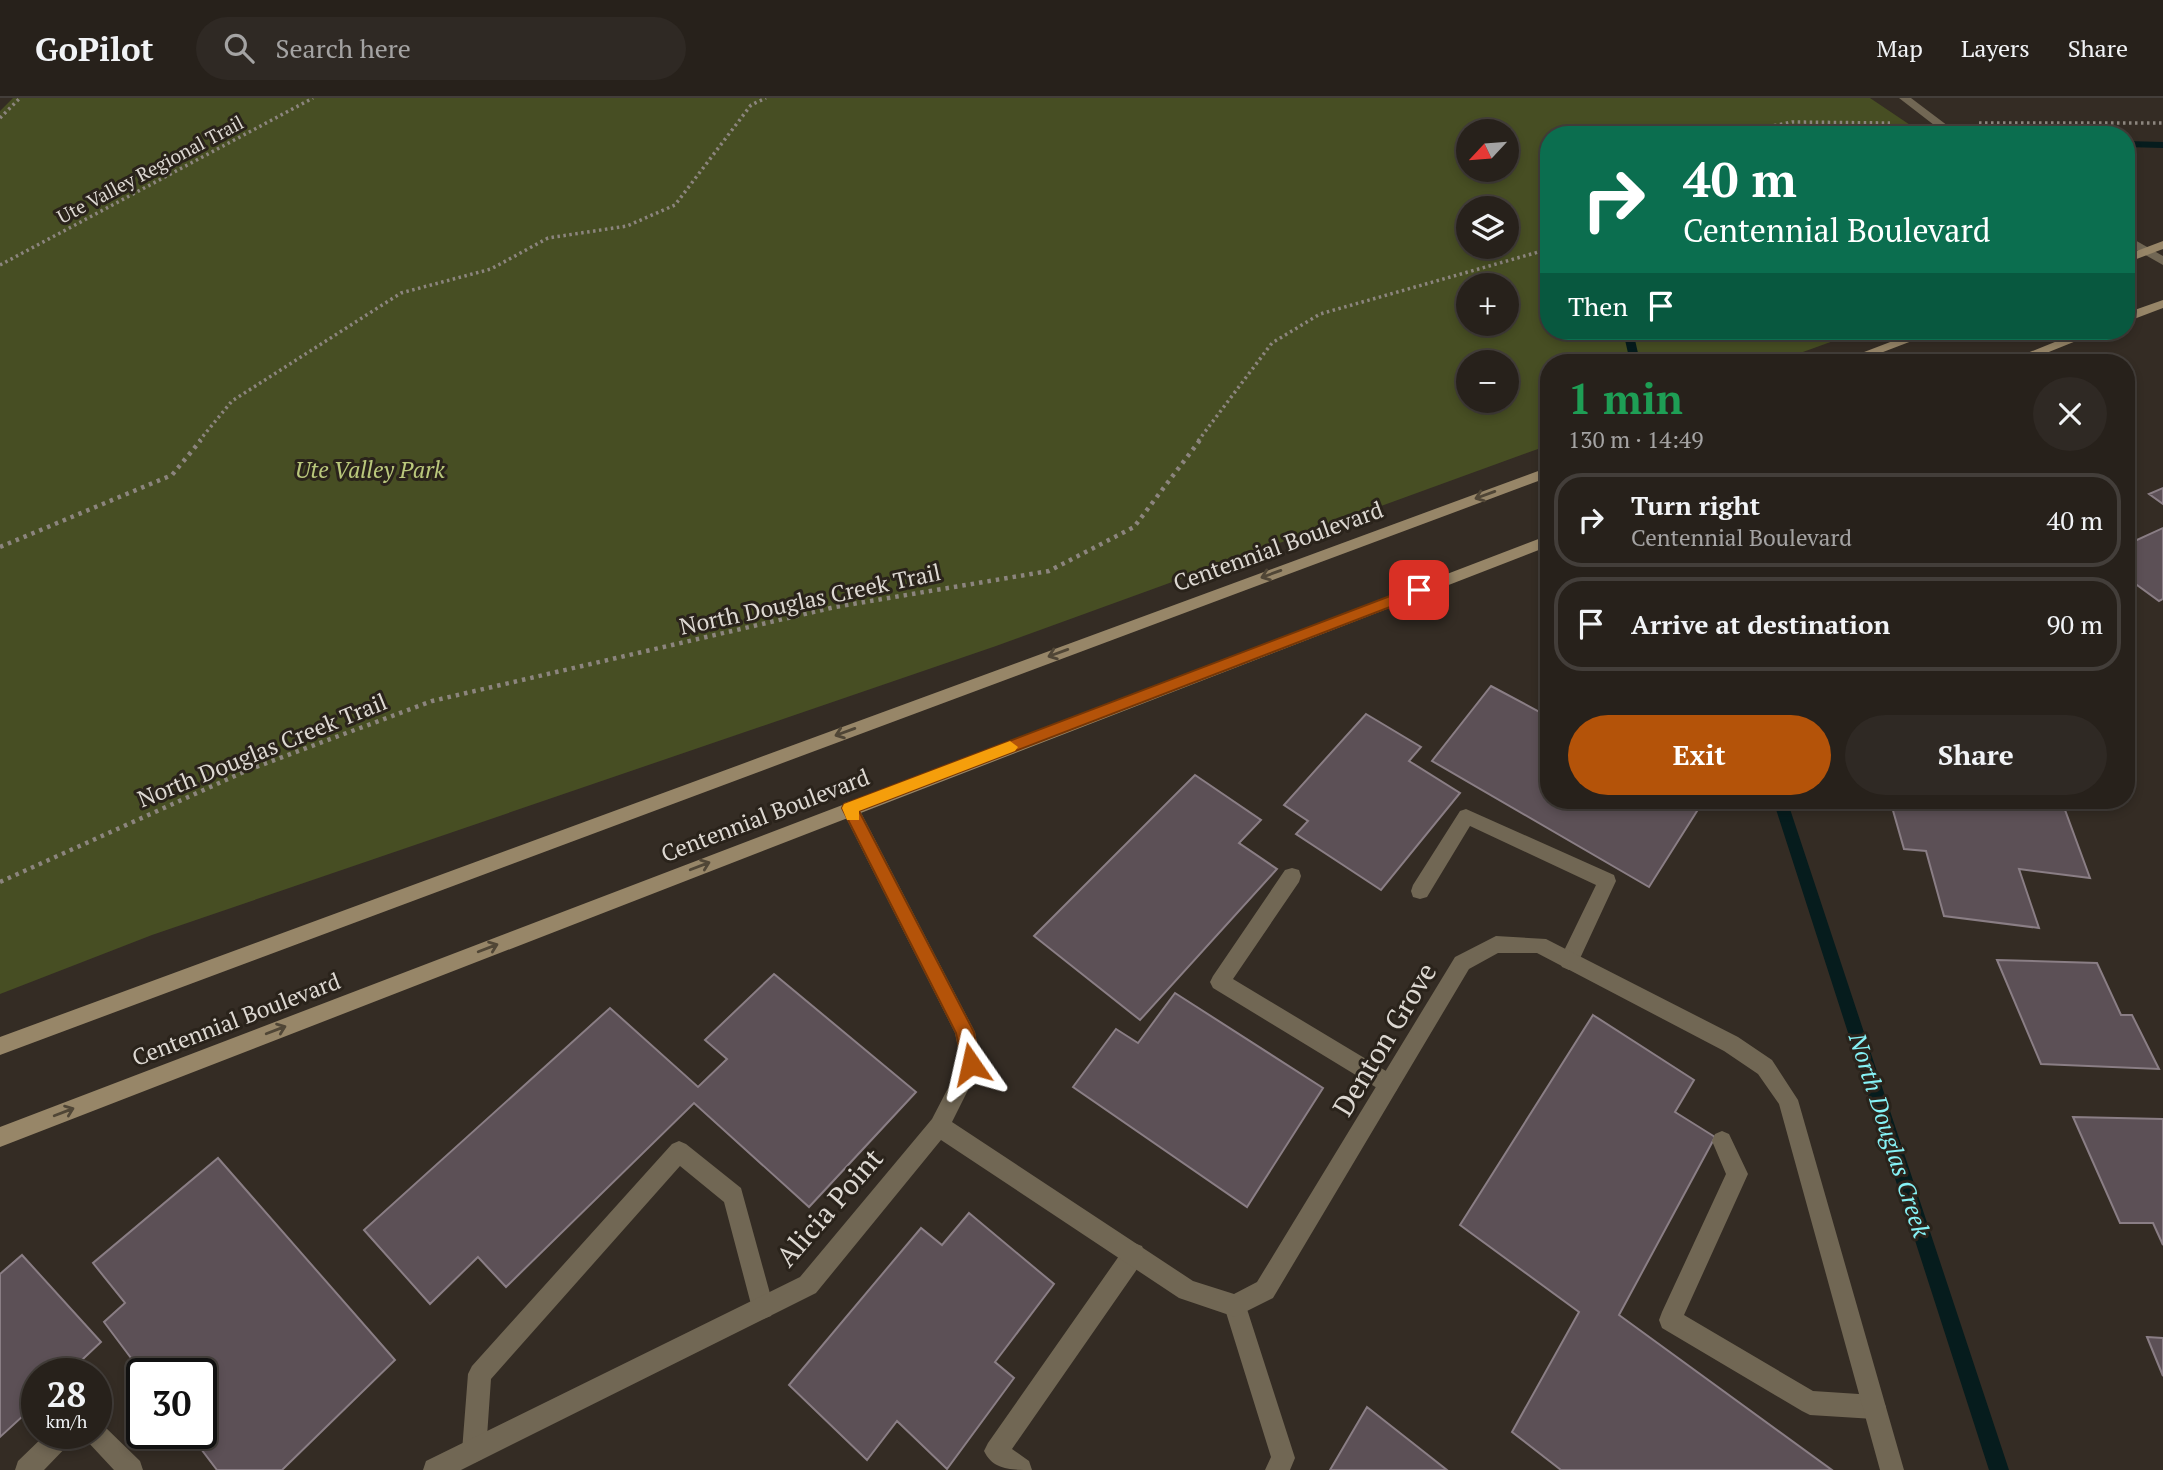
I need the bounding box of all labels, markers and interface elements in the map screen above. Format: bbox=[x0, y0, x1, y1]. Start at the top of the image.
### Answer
search box bbox=[196, 17, 686, 80]
text: GoPilot bbox=[35, 27, 154, 70]
icon: search bbox=[220, 29, 258, 67]
text: Search here bbox=[276, 31, 411, 65]
text: Map bbox=[1876, 32, 1923, 64]
text: Layers bbox=[1961, 32, 2030, 64]
text: Share bbox=[2068, 32, 2128, 64]
street label: Ute Valley Regional Trail bbox=[52, 109, 248, 229]
north arrow bbox=[1456, 119, 1519, 182]
map controls bbox=[1456, 119, 1519, 413]
text: 40 m bbox=[1683, 146, 1797, 211]
icon: right bbox=[1568, 154, 1659, 245]
button: layers bbox=[1456, 196, 1519, 259]
text: Centennial Boulevard bbox=[1683, 209, 1990, 251]
button: + bbox=[1456, 273, 1519, 336]
icon: arrive bbox=[1642, 287, 1680, 325]
text: Then bbox=[1568, 289, 1628, 323]
button: − bbox=[1456, 350, 1519, 413]
text: 1 min bbox=[1568, 370, 1683, 426]
button: close bbox=[2033, 377, 2107, 451]
text: 130 m · 14:49 bbox=[1568, 424, 1703, 455]
park label: Ute Valley Park bbox=[295, 454, 446, 485]
text: Turn right bbox=[1631, 488, 1760, 522]
one-way arrow bbox=[1474, 490, 1496, 503]
street label: Centennial Boulevard bbox=[1169, 494, 1387, 598]
icon: right bbox=[1572, 501, 1610, 539]
text: 40 m bbox=[2047, 503, 2103, 537]
text: Centennial Boulevard bbox=[1631, 522, 1852, 553]
street label: North Douglas Creek Trail bbox=[676, 556, 944, 642]
pin bbox=[1389, 560, 1449, 620]
one-way arrow bbox=[1261, 569, 1283, 582]
icon: arrive bbox=[1400, 571, 1438, 609]
icon: arrive bbox=[1572, 605, 1610, 643]
text: Arrive at destination bbox=[1631, 607, 1890, 641]
text: 90 m bbox=[2047, 607, 2103, 641]
one-way arrow bbox=[1048, 648, 1070, 661]
street label: North Douglas Creek Trail bbox=[133, 686, 391, 814]
button: Exit bbox=[1568, 715, 1831, 795]
button: Share bbox=[1845, 715, 2107, 795]
one-way arrow bbox=[834, 727, 856, 740]
street label: Centennial Boulevard bbox=[656, 761, 874, 869]
one-way arrow bbox=[689, 859, 710, 872]
one-way arrow bbox=[476, 941, 498, 954]
street label: Denton Grove bbox=[1324, 955, 1444, 1123]
street label: Centennial Boulevard bbox=[127, 965, 345, 1073]
one-way arrow bbox=[264, 1023, 286, 1036]
position arrow bbox=[934, 1027, 1008, 1101]
water label: North Douglas Creek bbox=[1842, 1028, 1938, 1242]
one-way arrow bbox=[52, 1105, 74, 1118]
street label: Alicia Point bbox=[767, 1140, 891, 1274]
speed limit sign: 30 bbox=[126, 1358, 217, 1449]
text: 28 bbox=[47, 1371, 86, 1417]
text: km/h bbox=[46, 1409, 87, 1433]

